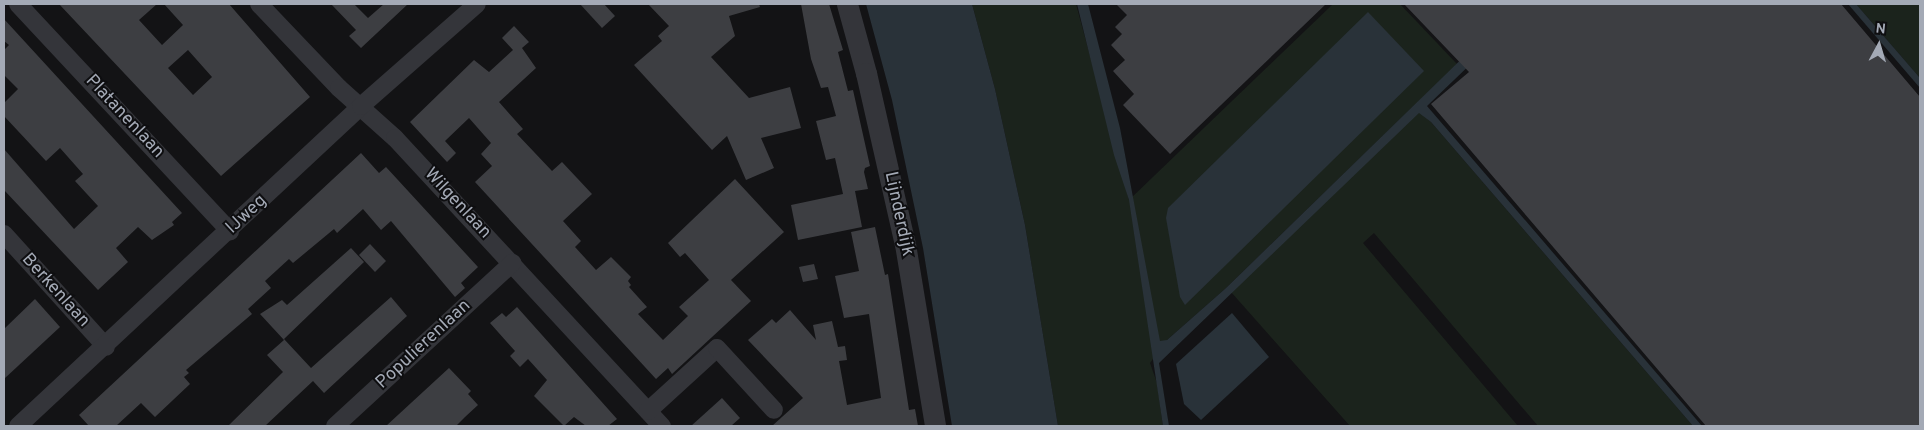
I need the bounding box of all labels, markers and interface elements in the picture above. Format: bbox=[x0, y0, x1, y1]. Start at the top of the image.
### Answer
north arrow bbox=[1854, 20, 1904, 70]
text: N bbox=[1875, 21, 1887, 39]
street label: Platanenlaan bbox=[80, 71, 168, 163]
street label: Wilgenlaan bbox=[419, 164, 495, 244]
street label: Lijnderdijk bbox=[878, 170, 918, 258]
street label: IJweg bbox=[222, 191, 272, 239]
street label: Berkenlaan bbox=[16, 250, 94, 332]
street label: Populierenlaan bbox=[372, 296, 476, 394]

